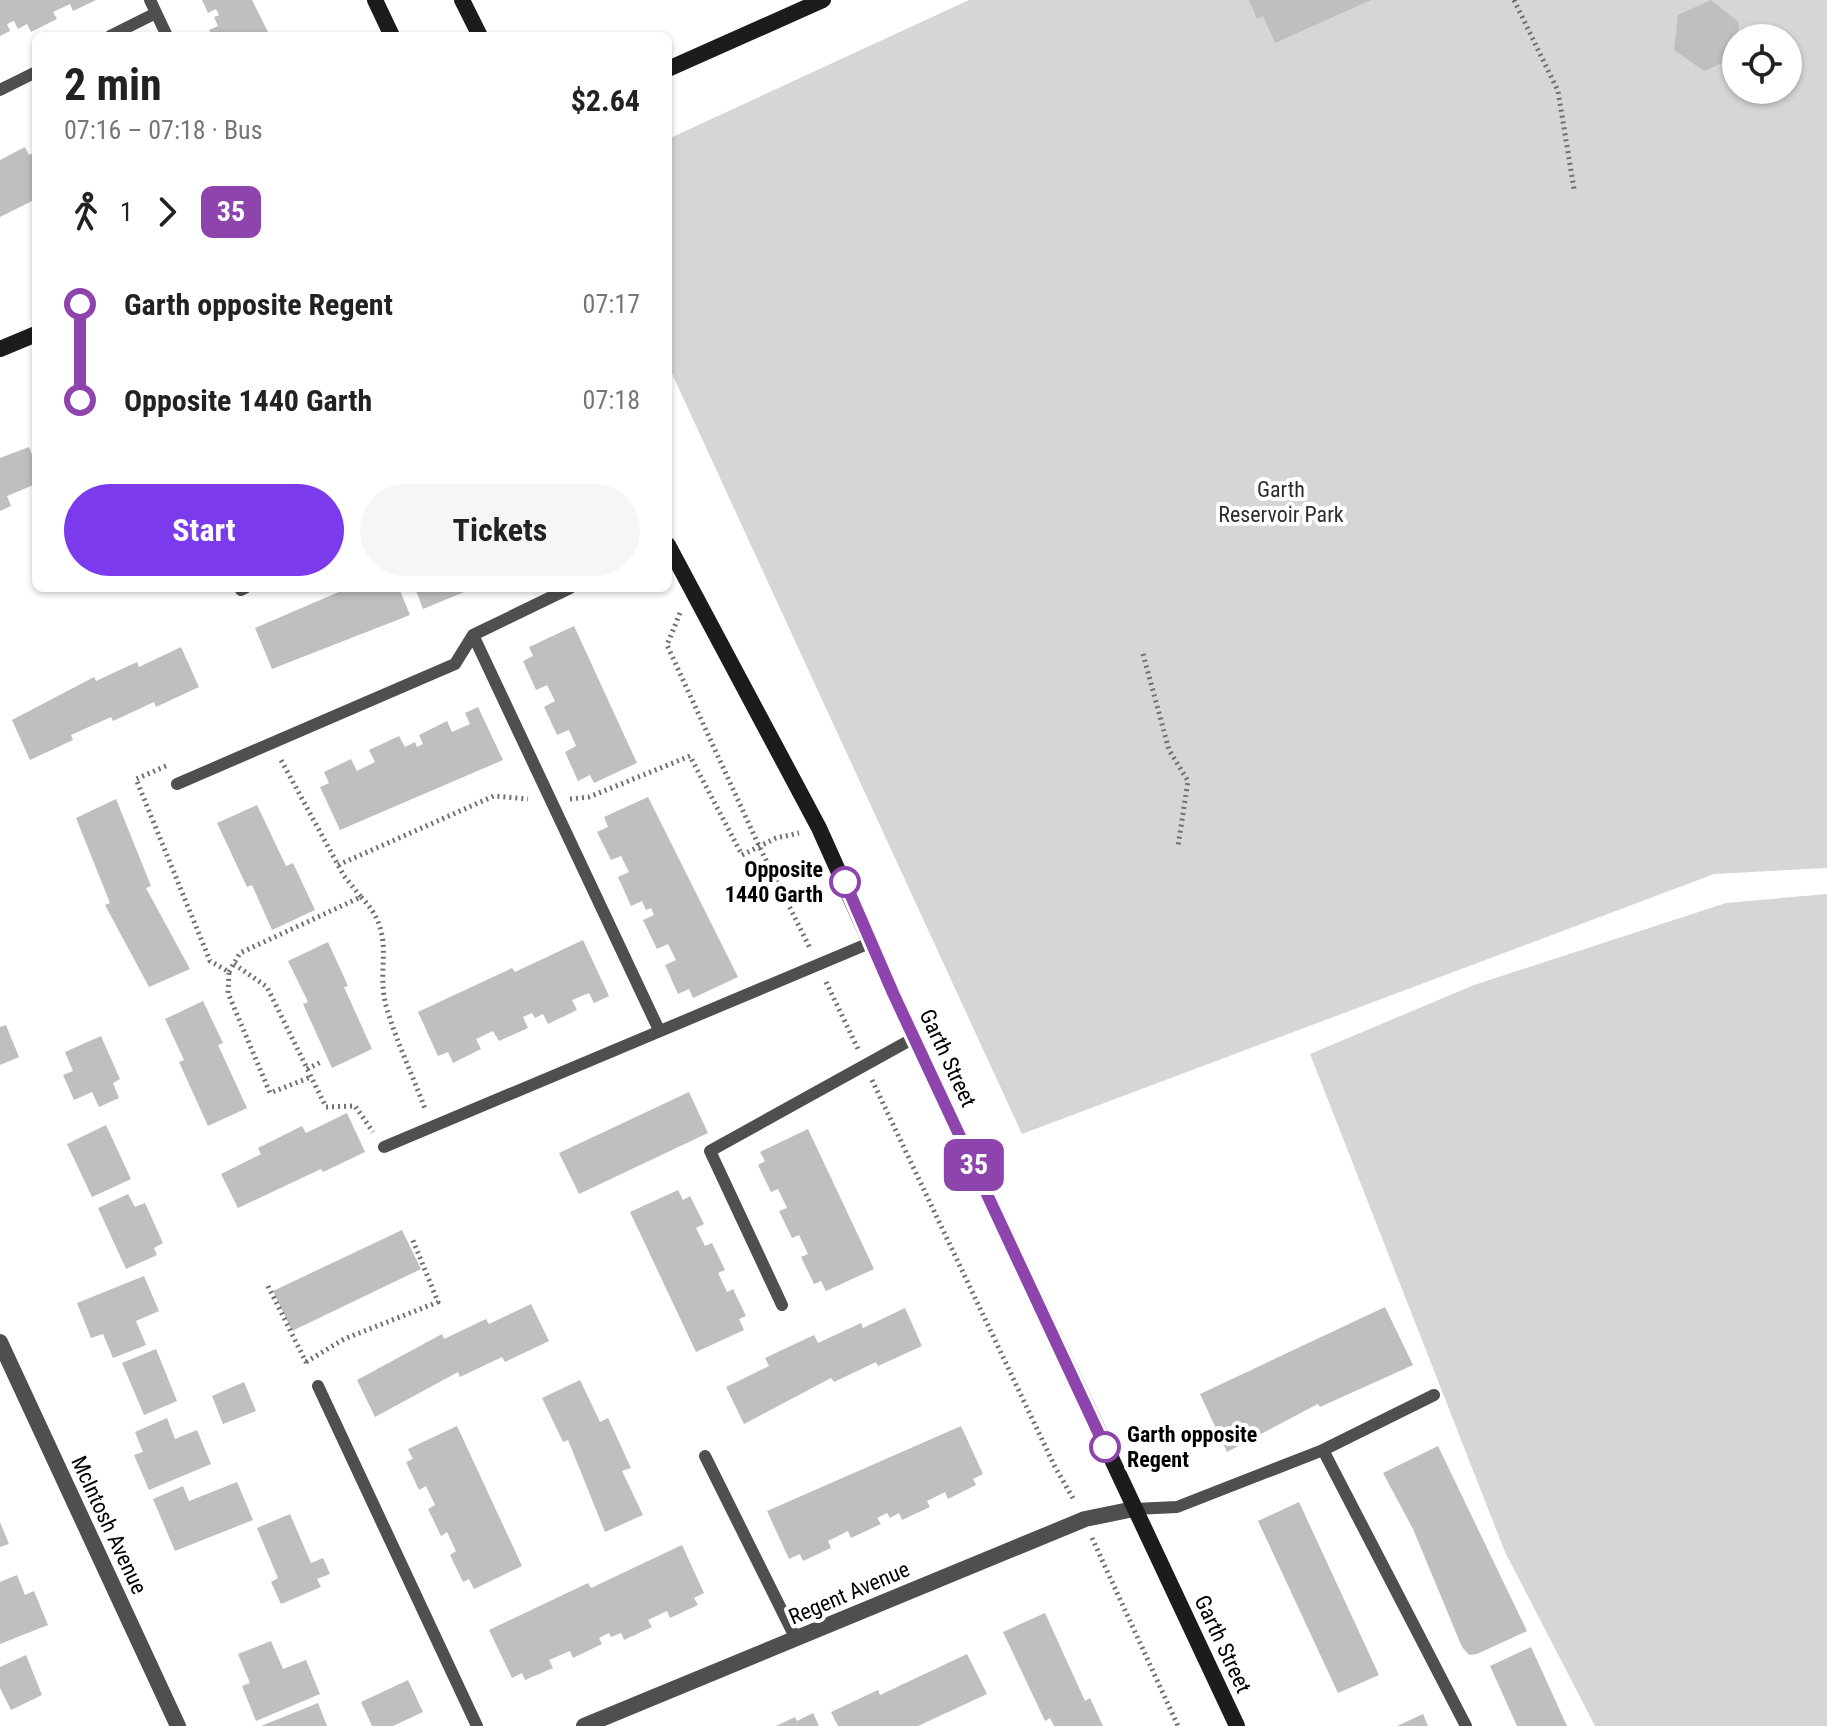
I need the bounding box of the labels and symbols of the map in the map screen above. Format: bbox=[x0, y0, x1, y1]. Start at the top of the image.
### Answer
park label: Garth Reservoir Park bbox=[1218, 477, 1344, 527]
place label: Opposite 1440 Garth bbox=[725, 857, 823, 907]
marker: Opposite 1440 Garth bbox=[830, 867, 860, 897]
street label: Garth Street bbox=[915, 1005, 981, 1111]
line badge: 35 bbox=[938, 1139, 1010, 1191]
place label: Garth opposite Regent bbox=[1127, 1422, 1257, 1472]
marker: Garth opposite Regent bbox=[1090, 1432, 1120, 1462]
street label: McIntosh Avenue bbox=[66, 1452, 152, 1598]
street label: Regent Avenue bbox=[785, 1556, 913, 1630]
street label: Garth Street bbox=[1190, 1591, 1256, 1697]

